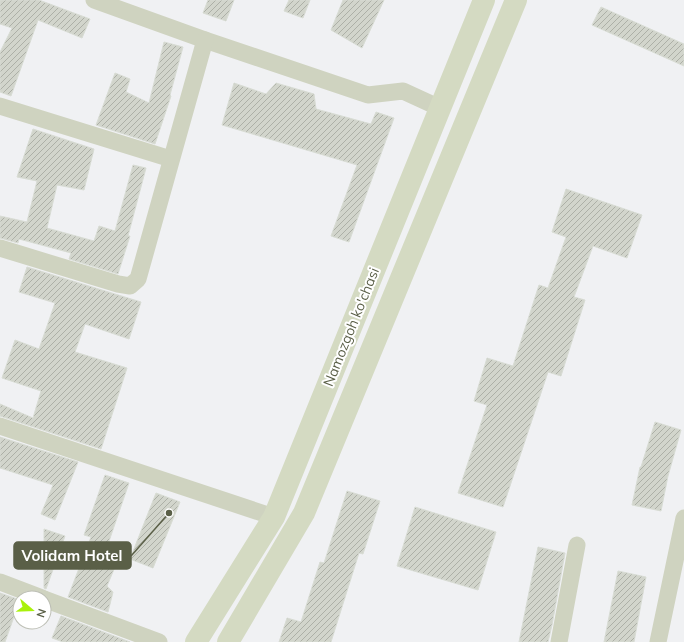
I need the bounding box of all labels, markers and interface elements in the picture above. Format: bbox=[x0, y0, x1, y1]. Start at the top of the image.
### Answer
street label: Namozgoh ko'chasi bbox=[319, 265, 383, 389]
callout: Volidam Hotel bbox=[14, 542, 131, 569]
text: Volidam Hotel bbox=[21, 546, 122, 565]
north arrow bbox=[12, 590, 52, 630]
text: N bbox=[33, 607, 49, 619]

